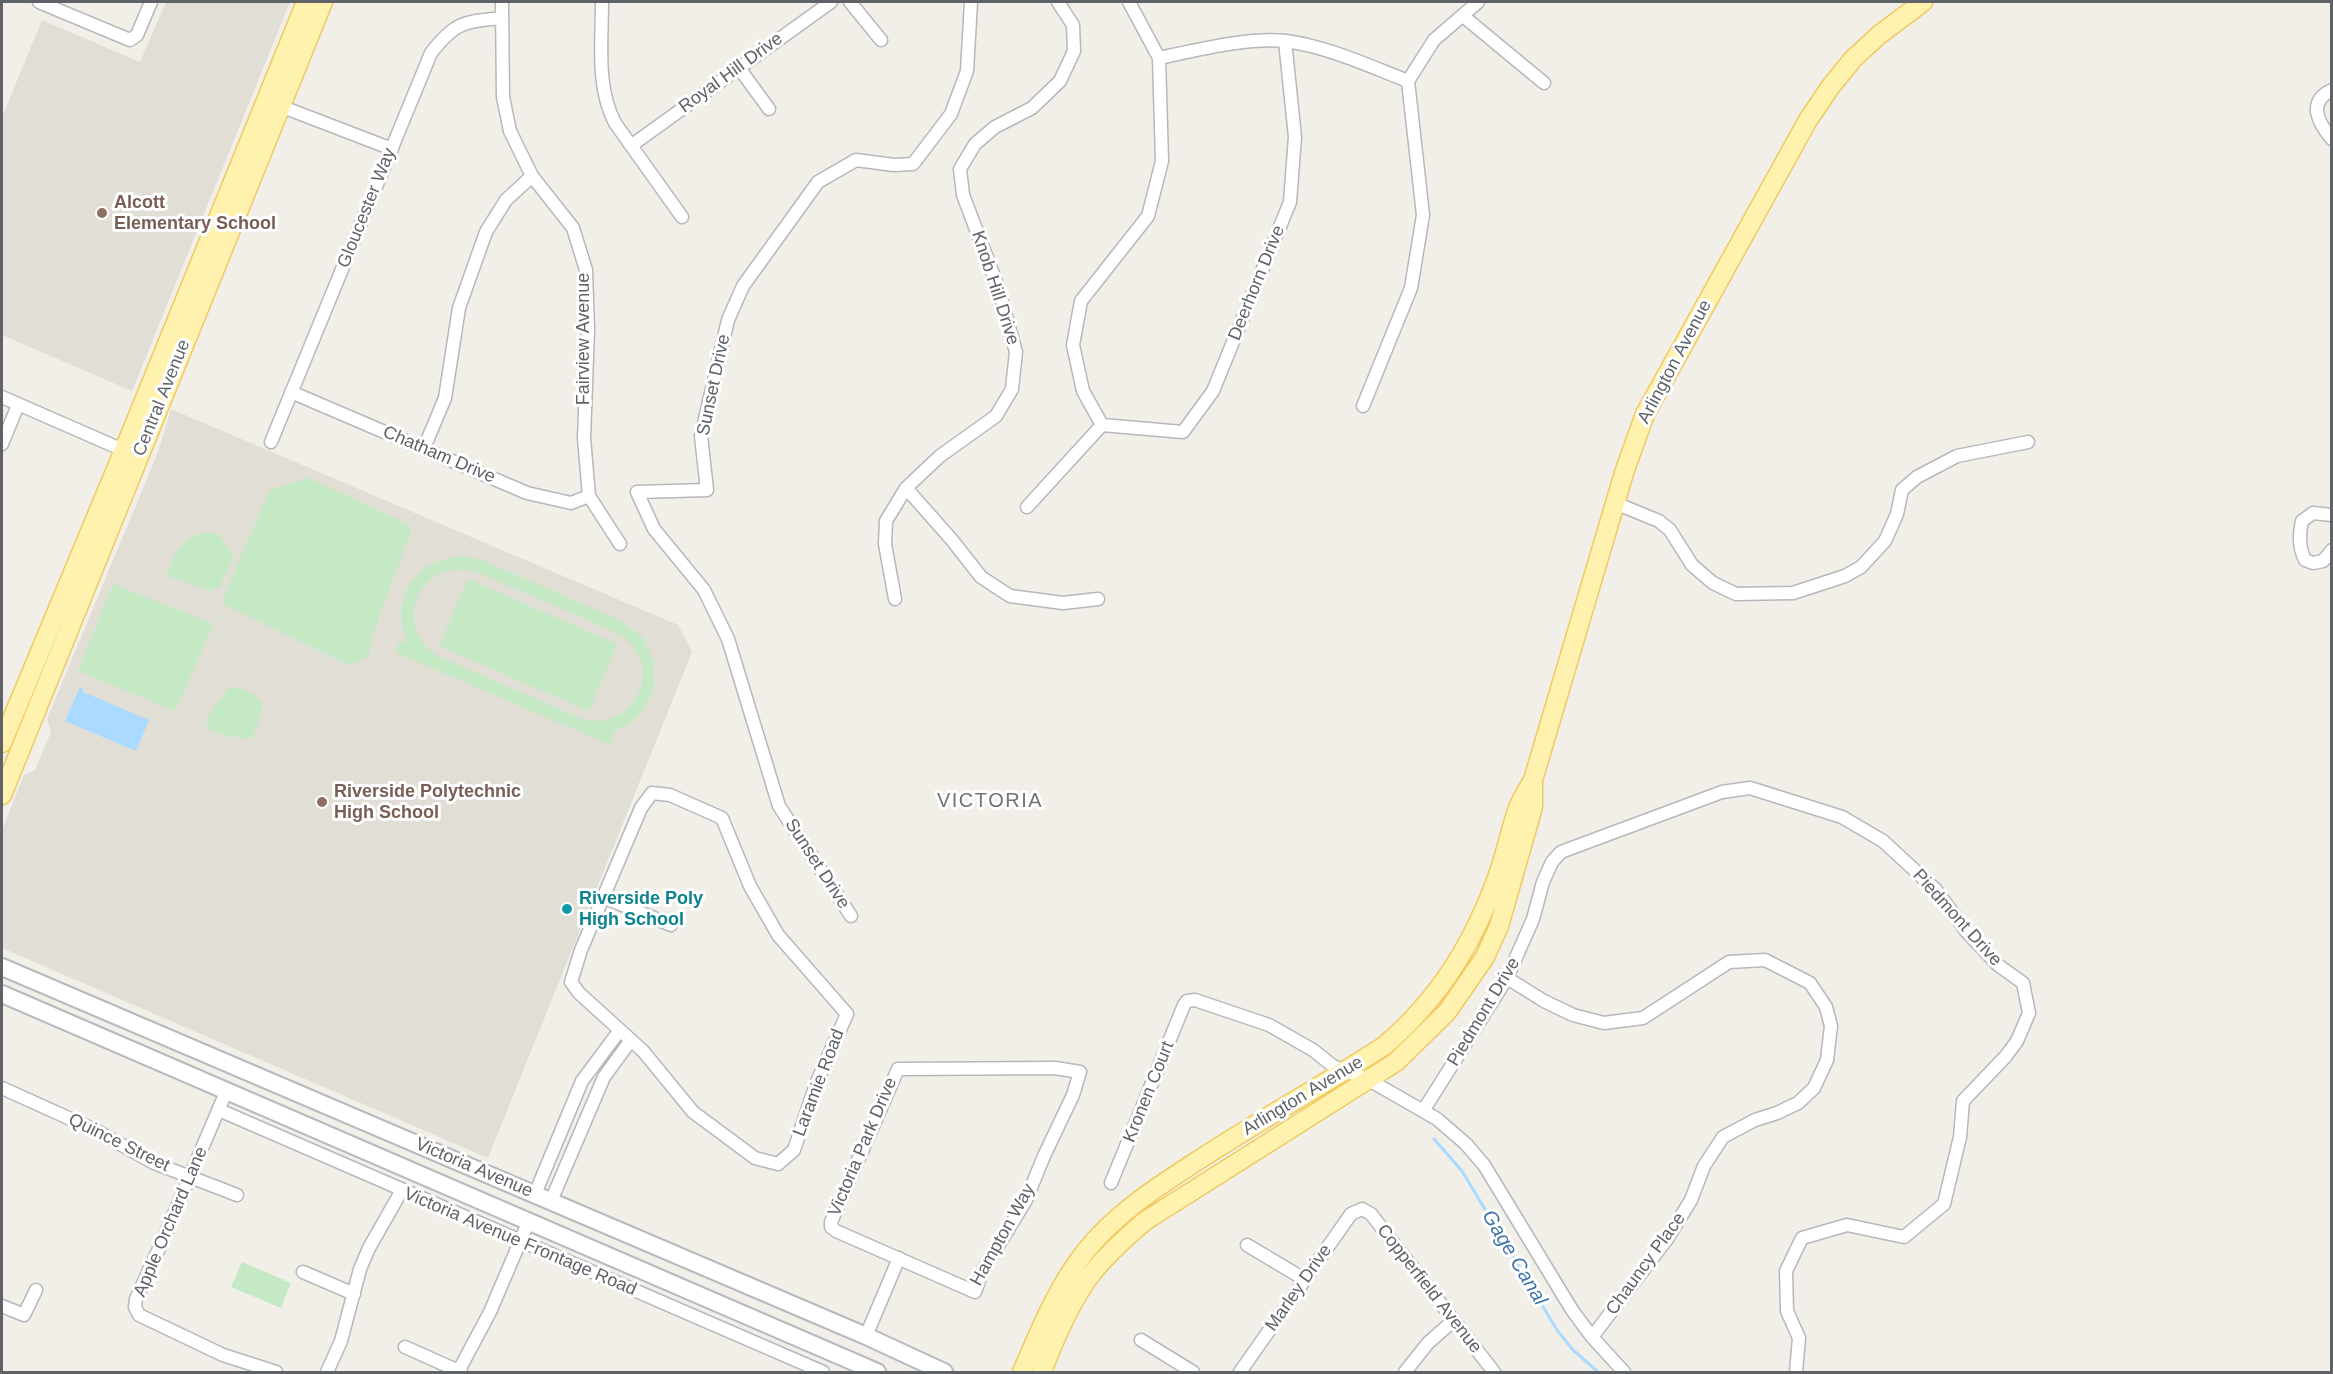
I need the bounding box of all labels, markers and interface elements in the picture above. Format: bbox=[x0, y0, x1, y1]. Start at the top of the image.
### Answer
street label: Royal Hill Drive bbox=[675, 28, 787, 118]
street label: Gloucester Way bbox=[333, 145, 401, 271]
place label: Alcott Elementary School bbox=[114, 192, 276, 234]
marker: Alcott Elementary School bbox=[95, 206, 109, 220]
street label: Deerhorn Drive bbox=[1224, 222, 1290, 344]
street label: Knob Hill Drive bbox=[966, 228, 1024, 348]
street label: Fairview Avenue bbox=[573, 273, 595, 405]
street label: Arlington Avenue bbox=[1633, 297, 1717, 427]
street label: Sunset Drive bbox=[693, 332, 735, 438]
street label: Central Avenue bbox=[129, 337, 195, 459]
street label: Chatham Drive bbox=[380, 422, 498, 488]
place label: Riverside Polytechnic High School bbox=[334, 781, 521, 824]
district label: VICTORIA bbox=[937, 789, 1043, 813]
marker: Riverside Polytechnic High School bbox=[315, 795, 329, 809]
street label: Sunset Drive bbox=[780, 815, 854, 913]
street label: Piedmont Drive bbox=[1908, 865, 2006, 971]
place label: Riverside Poly High School bbox=[579, 888, 703, 930]
marker: Riverside Poly High School bbox=[560, 902, 574, 916]
street label: Piedmont Drive bbox=[1443, 954, 1525, 1070]
street label: Laramie Road bbox=[789, 1026, 849, 1140]
street label: Kronen Court bbox=[1119, 1038, 1179, 1146]
street label: Arlington Avenue bbox=[1239, 1052, 1367, 1140]
street label: Victoria Park Drive bbox=[824, 1074, 902, 1220]
street label: Quince Street bbox=[65, 1109, 173, 1177]
street label: Victoria Avenue bbox=[412, 1134, 536, 1202]
street label: Apple Orchard Lane bbox=[130, 1144, 212, 1300]
street label: Hampton Way bbox=[966, 1180, 1040, 1290]
street label: Victoria Avenue Frontage Road bbox=[400, 1183, 640, 1301]
water label: Gage Canal bbox=[1476, 1206, 1552, 1310]
street label: Chauncy Place bbox=[1602, 1209, 1690, 1319]
street label: Copperfield Avenue bbox=[1372, 1220, 1486, 1358]
street label: Marley Drive bbox=[1261, 1240, 1337, 1336]

